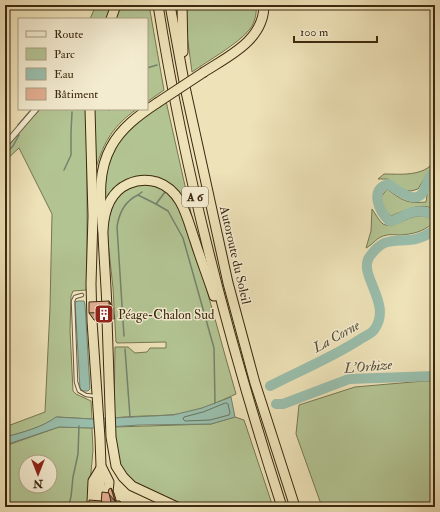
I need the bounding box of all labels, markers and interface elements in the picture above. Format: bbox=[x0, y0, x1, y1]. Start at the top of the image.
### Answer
legend bbox=[18, 18, 148, 110]
scale bar bbox=[294, 18, 377, 44]
text: 100 m bbox=[300, 25, 329, 40]
text: Route bbox=[54, 27, 83, 42]
text: Parc bbox=[54, 47, 75, 62]
text: Eau bbox=[54, 67, 74, 82]
text: Bâtiment bbox=[54, 87, 98, 102]
road number: A 6 bbox=[182, 187, 208, 207]
street label: Autoroute du Soleil bbox=[216, 204, 254, 307]
building icon: Péage-Chalon Sud bbox=[93, 303, 115, 325]
place label: Péage-Chalon Sud bbox=[118, 307, 215, 323]
water label: La Corne bbox=[309, 317, 363, 357]
water label: L'Orbize bbox=[342, 356, 393, 377]
north arrow bbox=[18, 454, 58, 494]
text: N bbox=[32, 477, 44, 490]

